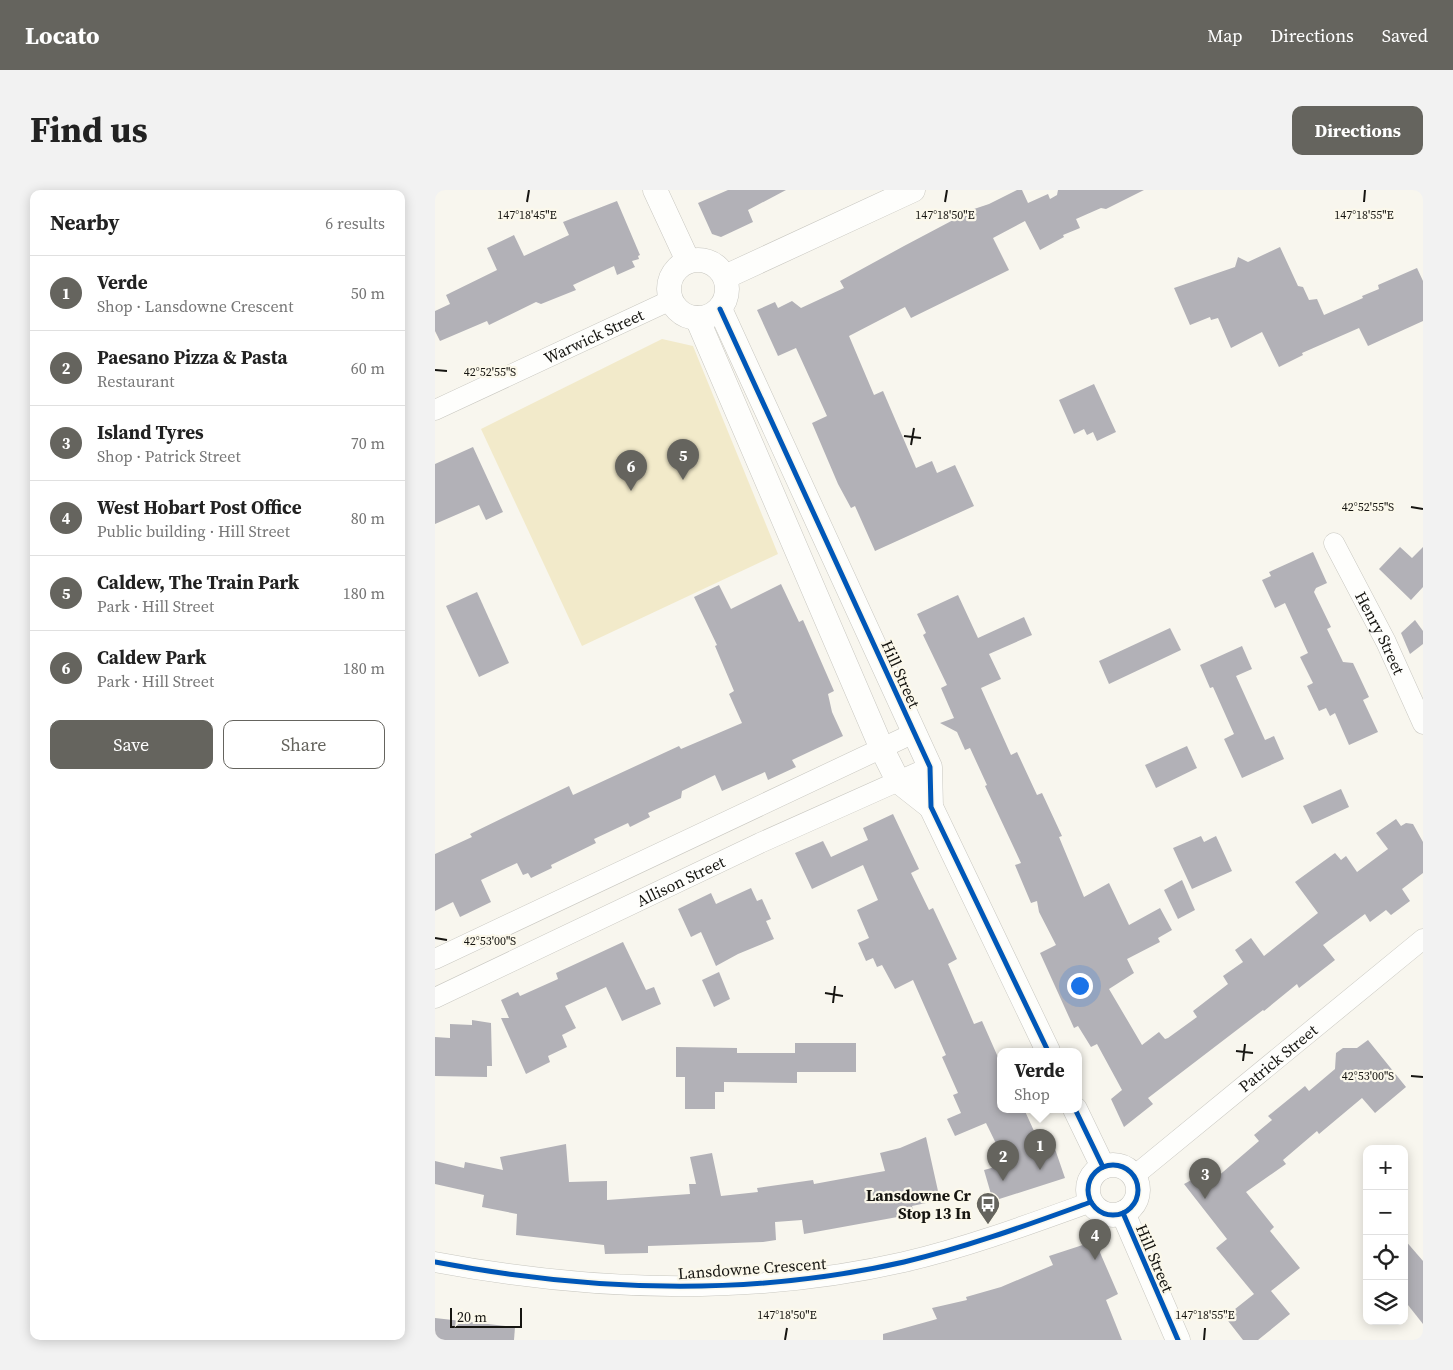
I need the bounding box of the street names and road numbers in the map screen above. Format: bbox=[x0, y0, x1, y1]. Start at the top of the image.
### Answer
street label: Warwick Street bbox=[540, 303, 648, 369]
street label: Henry Street bbox=[1350, 587, 1411, 679]
street label: Hill Street bbox=[876, 637, 926, 712]
street label: Allison Street bbox=[633, 850, 729, 911]
street label: Patrick Street bbox=[1234, 1019, 1322, 1097]
street label: Hill Street bbox=[1131, 1221, 1180, 1296]
street label: Lansdowne Crescent bbox=[677, 1252, 828, 1284]

